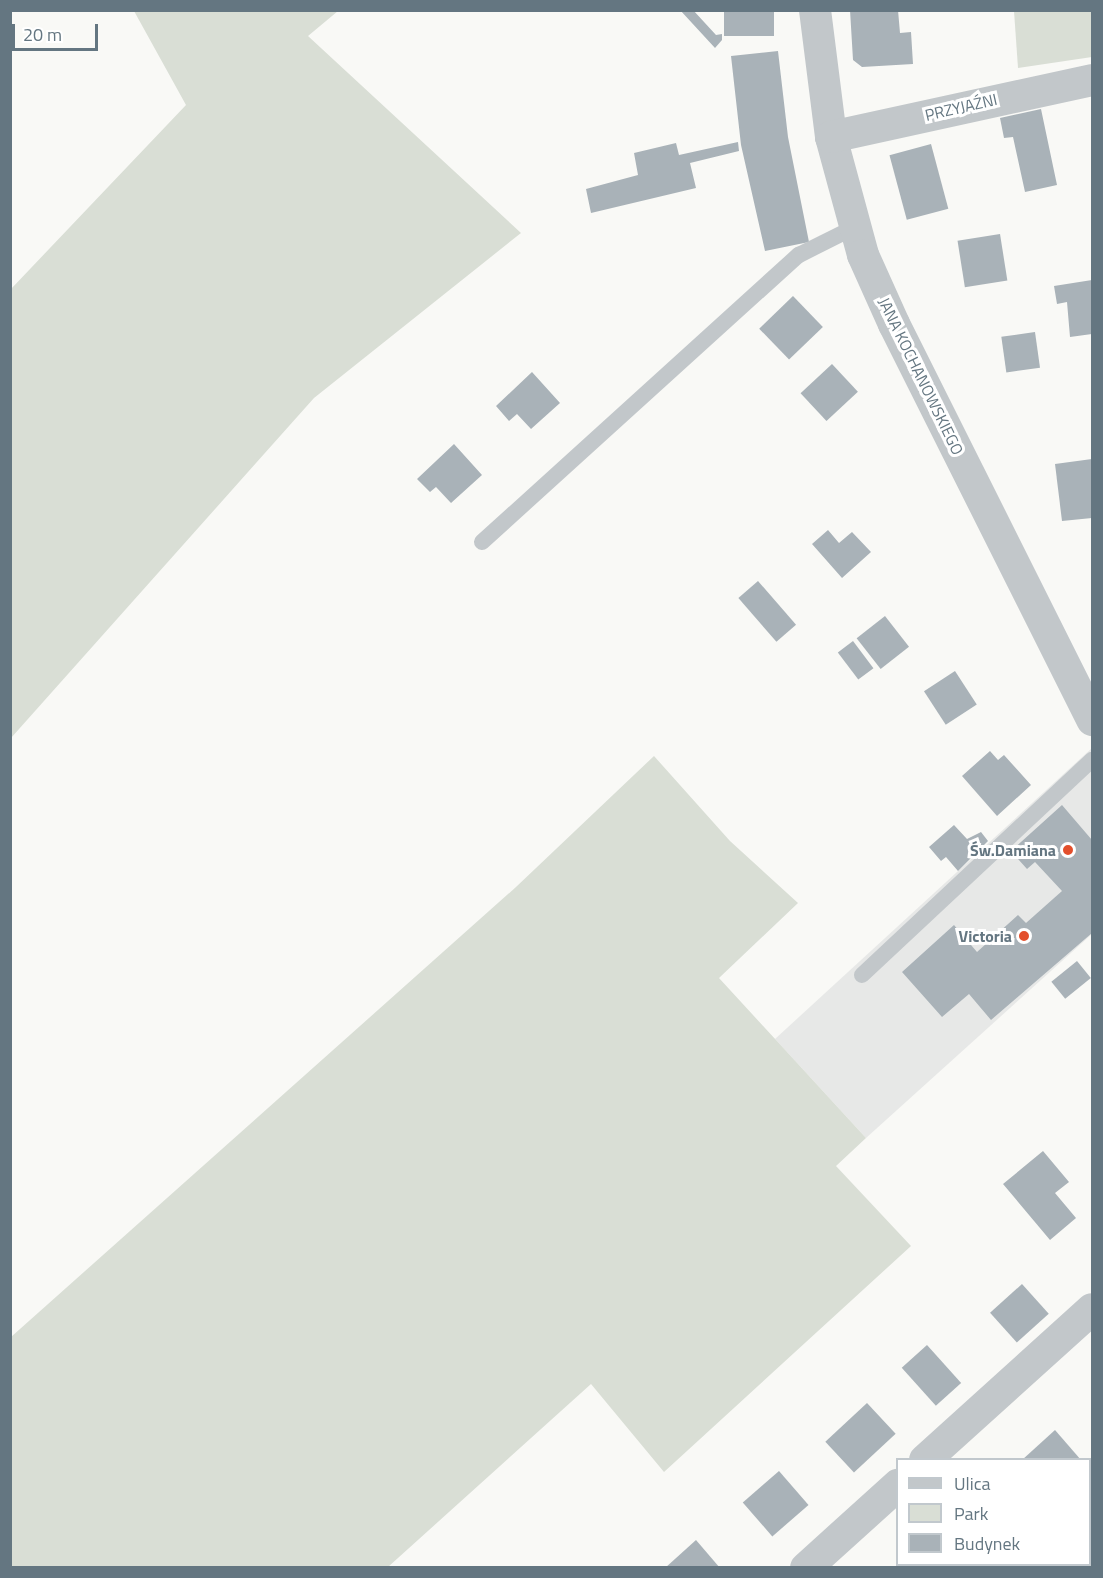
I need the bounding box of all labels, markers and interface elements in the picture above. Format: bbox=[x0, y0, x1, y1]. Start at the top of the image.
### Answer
scale bar bbox=[15, 12, 100, 50]
text: 20 m bbox=[23, 21, 62, 48]
street label: PRZYJAŹNI bbox=[923, 89, 999, 125]
street label: JANA KOCHANOWSKIEGO bbox=[874, 294, 968, 458]
place label: Św.Damiana bbox=[970, 840, 1056, 860]
marker: Św.Damiana bbox=[1061, 843, 1075, 857]
place label: Victoria bbox=[958, 926, 1012, 946]
marker: Victoria bbox=[1017, 929, 1031, 943]
legend bbox=[896, 1458, 1091, 1566]
text: Ulica bbox=[954, 1470, 991, 1497]
text: Park bbox=[954, 1500, 988, 1527]
text: Budynek bbox=[954, 1530, 1020, 1557]

